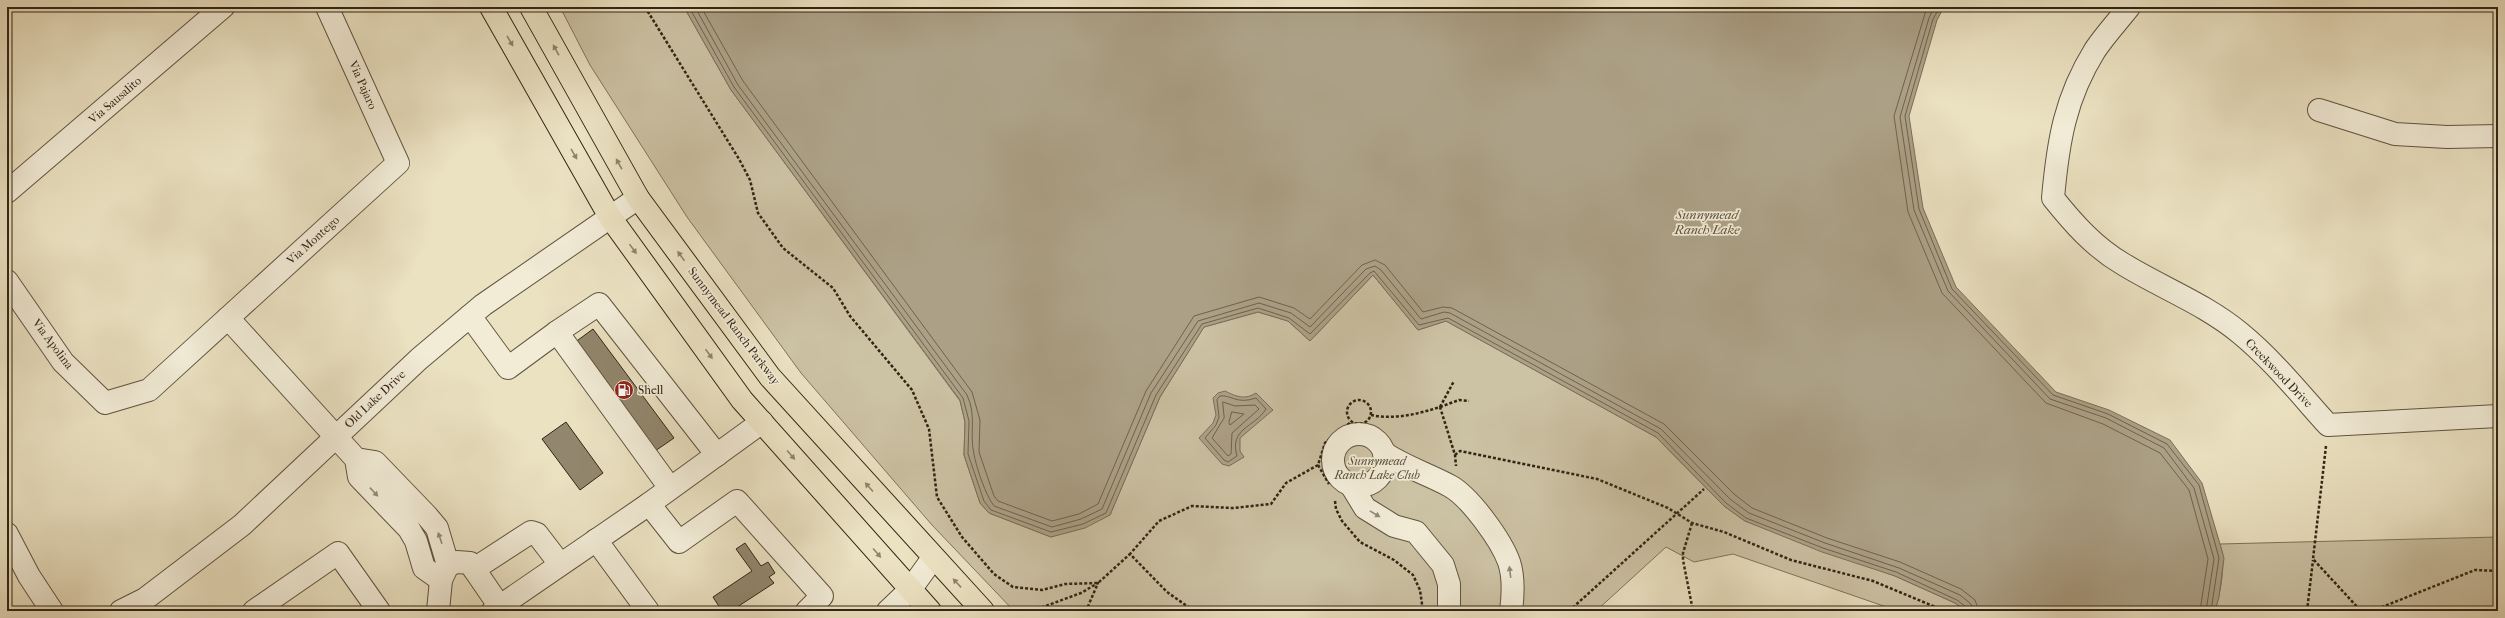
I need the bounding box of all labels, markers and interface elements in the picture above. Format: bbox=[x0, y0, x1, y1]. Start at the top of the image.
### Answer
one-way arrow bbox=[506, 35, 513, 47]
one-way arrow bbox=[552, 45, 559, 56]
street label: Via Pajaro bbox=[346, 58, 380, 112]
street label: Via Sausalito bbox=[85, 73, 144, 127]
one-way arrow bbox=[570, 148, 577, 160]
one-way arrow bbox=[616, 158, 622, 170]
water label: Sunnymead Ranch Lake bbox=[1674, 207, 1741, 237]
street label: Via Montego bbox=[283, 213, 342, 268]
one-way arrow bbox=[629, 244, 637, 254]
one-way arrow bbox=[677, 251, 685, 261]
street label: Sunnymead Ranch Parkway bbox=[685, 264, 783, 388]
street label: Via Apolina bbox=[29, 315, 77, 372]
street label: Creekwood Drive bbox=[2243, 336, 2315, 410]
one-way arrow bbox=[705, 349, 713, 360]
street label: Old Lake Drive bbox=[342, 367, 409, 431]
fuel station icon: Shell bbox=[613, 379, 635, 401]
place label: Shell bbox=[638, 383, 664, 397]
one-way arrow bbox=[786, 450, 796, 460]
park label: Sunnymead Ranch Lake Club bbox=[1333, 454, 1420, 482]
one-way arrow bbox=[864, 482, 874, 492]
one-way arrow bbox=[369, 487, 379, 497]
one-way arrow bbox=[1369, 511, 1381, 518]
one-way arrow bbox=[437, 531, 443, 543]
one-way arrow bbox=[872, 548, 881, 557]
one-way arrow bbox=[1507, 566, 1514, 578]
one-way arrow bbox=[952, 578, 961, 588]

